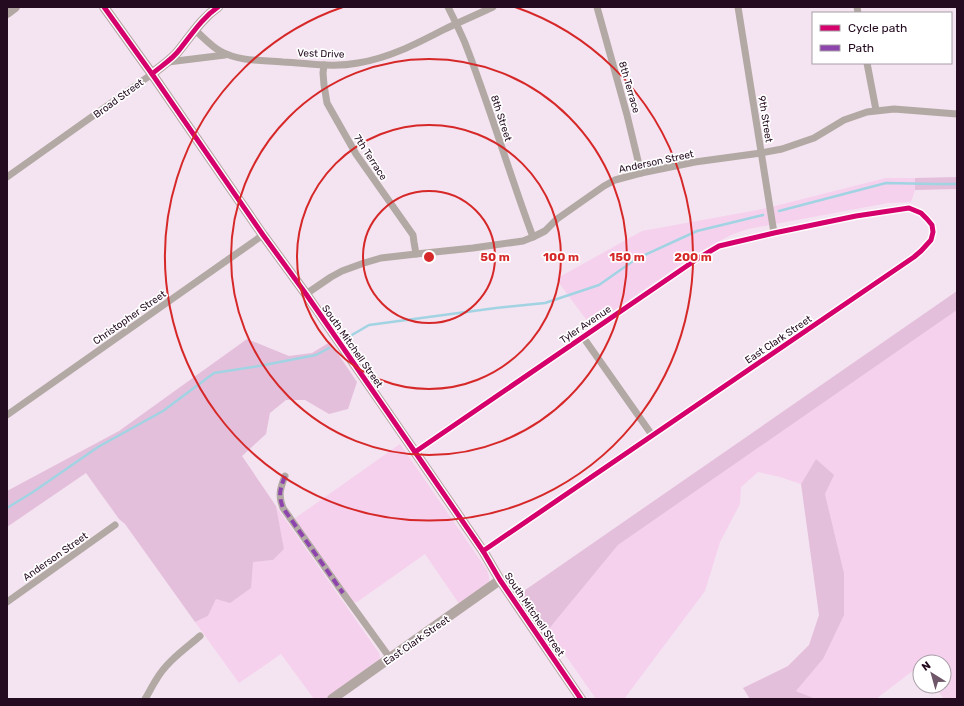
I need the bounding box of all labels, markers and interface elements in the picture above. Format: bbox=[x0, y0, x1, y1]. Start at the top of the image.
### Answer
legend bbox=[812, 12, 952, 64]
text: Cycle path bbox=[848, 21, 907, 35]
text: Path bbox=[848, 41, 874, 55]
street label: Vest Drive bbox=[297, 47, 345, 61]
street label: 8th Terrace bbox=[616, 60, 642, 115]
street label: Broad Street bbox=[91, 77, 146, 121]
street label: 8th Street bbox=[488, 94, 514, 143]
street label: 9th Street bbox=[755, 95, 775, 144]
street label: 7th Terrace bbox=[351, 133, 390, 183]
street label: Anderson Street bbox=[618, 148, 695, 176]
centre of rings bbox=[422, 250, 436, 264]
text: 50 m bbox=[480, 250, 510, 264]
text: 100 m bbox=[543, 250, 579, 264]
text: 150 m bbox=[609, 250, 645, 264]
text: 200 m bbox=[674, 250, 712, 264]
street label: Christopher Street bbox=[91, 288, 168, 347]
street label: South Mitchell Street bbox=[319, 303, 385, 390]
street label: Tyler Avenue bbox=[558, 303, 614, 346]
street label: East Clark Street bbox=[743, 313, 814, 367]
street label: Anderson Street bbox=[21, 530, 90, 584]
street label: South Mitchell Street bbox=[502, 571, 567, 659]
street label: East Clark Street bbox=[381, 614, 452, 668]
north arrow bbox=[912, 654, 952, 694]
text: N bbox=[919, 659, 933, 674]

